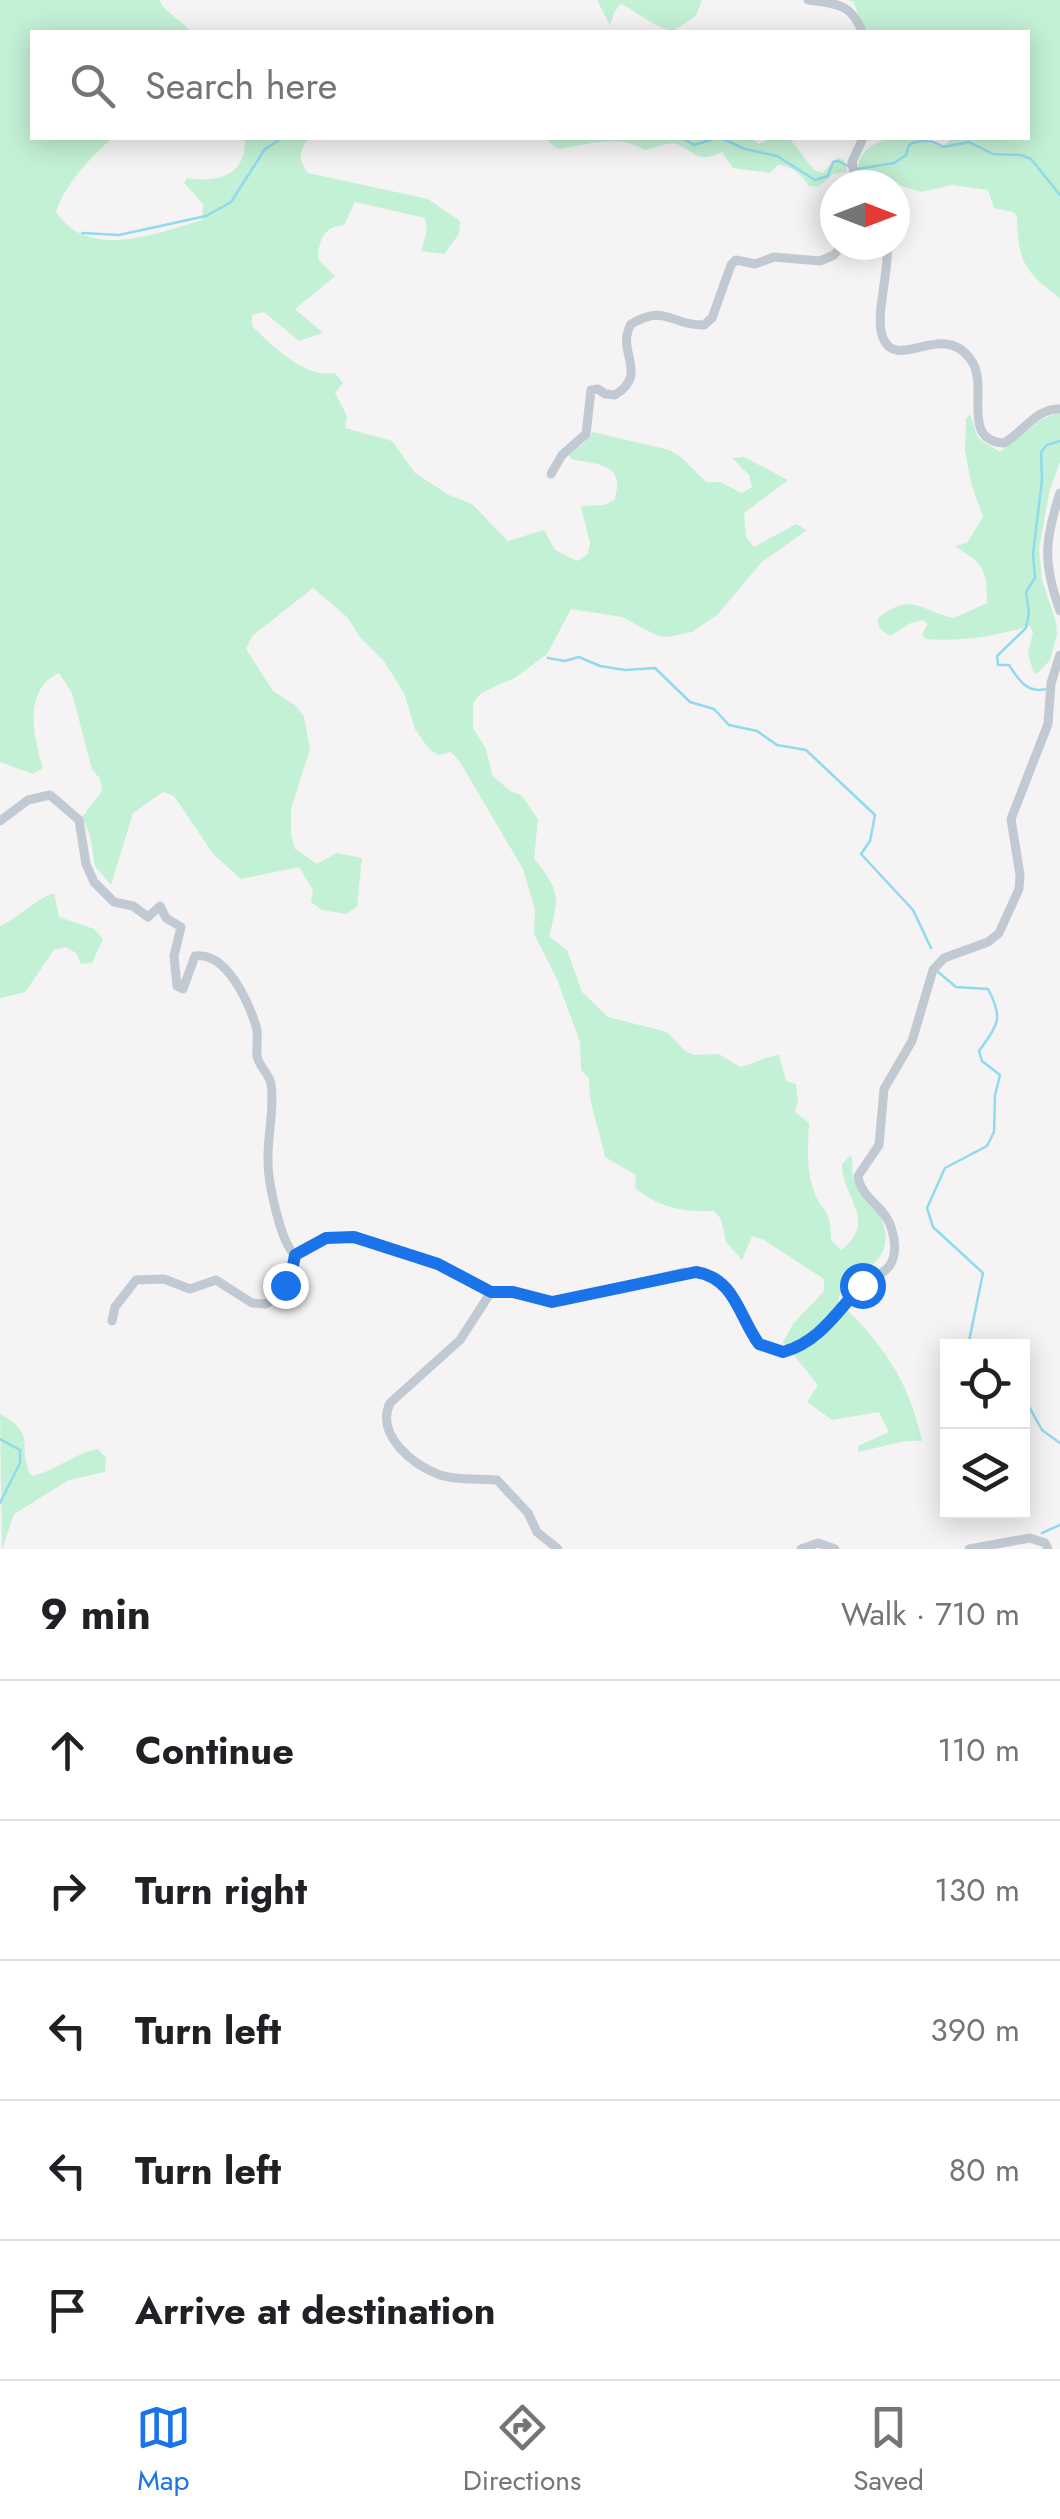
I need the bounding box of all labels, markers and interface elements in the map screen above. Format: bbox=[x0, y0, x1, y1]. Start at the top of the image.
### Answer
search box bbox=[30, 30, 1030, 140]
icon: search bbox=[65, 58, 120, 113]
text: Search here bbox=[145, 58, 337, 113]
north arrow bbox=[820, 170, 910, 260]
route end bbox=[263, 1263, 309, 1309]
route start bbox=[840, 1263, 886, 1309]
map controls bbox=[940, 1339, 1030, 1519]
button: locate bbox=[940, 1339, 1030, 1429]
button: layers bbox=[940, 1429, 1030, 1519]
text: 9 min bbox=[40, 1584, 151, 1645]
text: Walk · 710 m bbox=[841, 1591, 1020, 1637]
icon: ahead bbox=[40, 1723, 95, 1778]
text: Continue bbox=[135, 1723, 294, 1778]
text: 110 m bbox=[937, 1727, 1020, 1773]
icon: right bbox=[40, 1863, 95, 1918]
text: Turn right bbox=[135, 1863, 307, 1918]
text: 130 m bbox=[934, 1867, 1020, 1913]
icon: left bbox=[40, 2003, 95, 2058]
text: Turn left bbox=[135, 2003, 281, 2058]
text: 390 m bbox=[930, 2007, 1020, 2053]
icon: left bbox=[40, 2143, 95, 2198]
text: Turn left bbox=[135, 2143, 281, 2198]
text: 80 m bbox=[949, 2147, 1020, 2193]
icon: arrive bbox=[40, 2283, 95, 2338]
text: Arrive at destination bbox=[135, 2283, 496, 2338]
tab: Map bbox=[136, 2400, 191, 2501]
tab: Directions bbox=[463, 2400, 581, 2501]
tab: Saved bbox=[853, 2400, 924, 2501]

